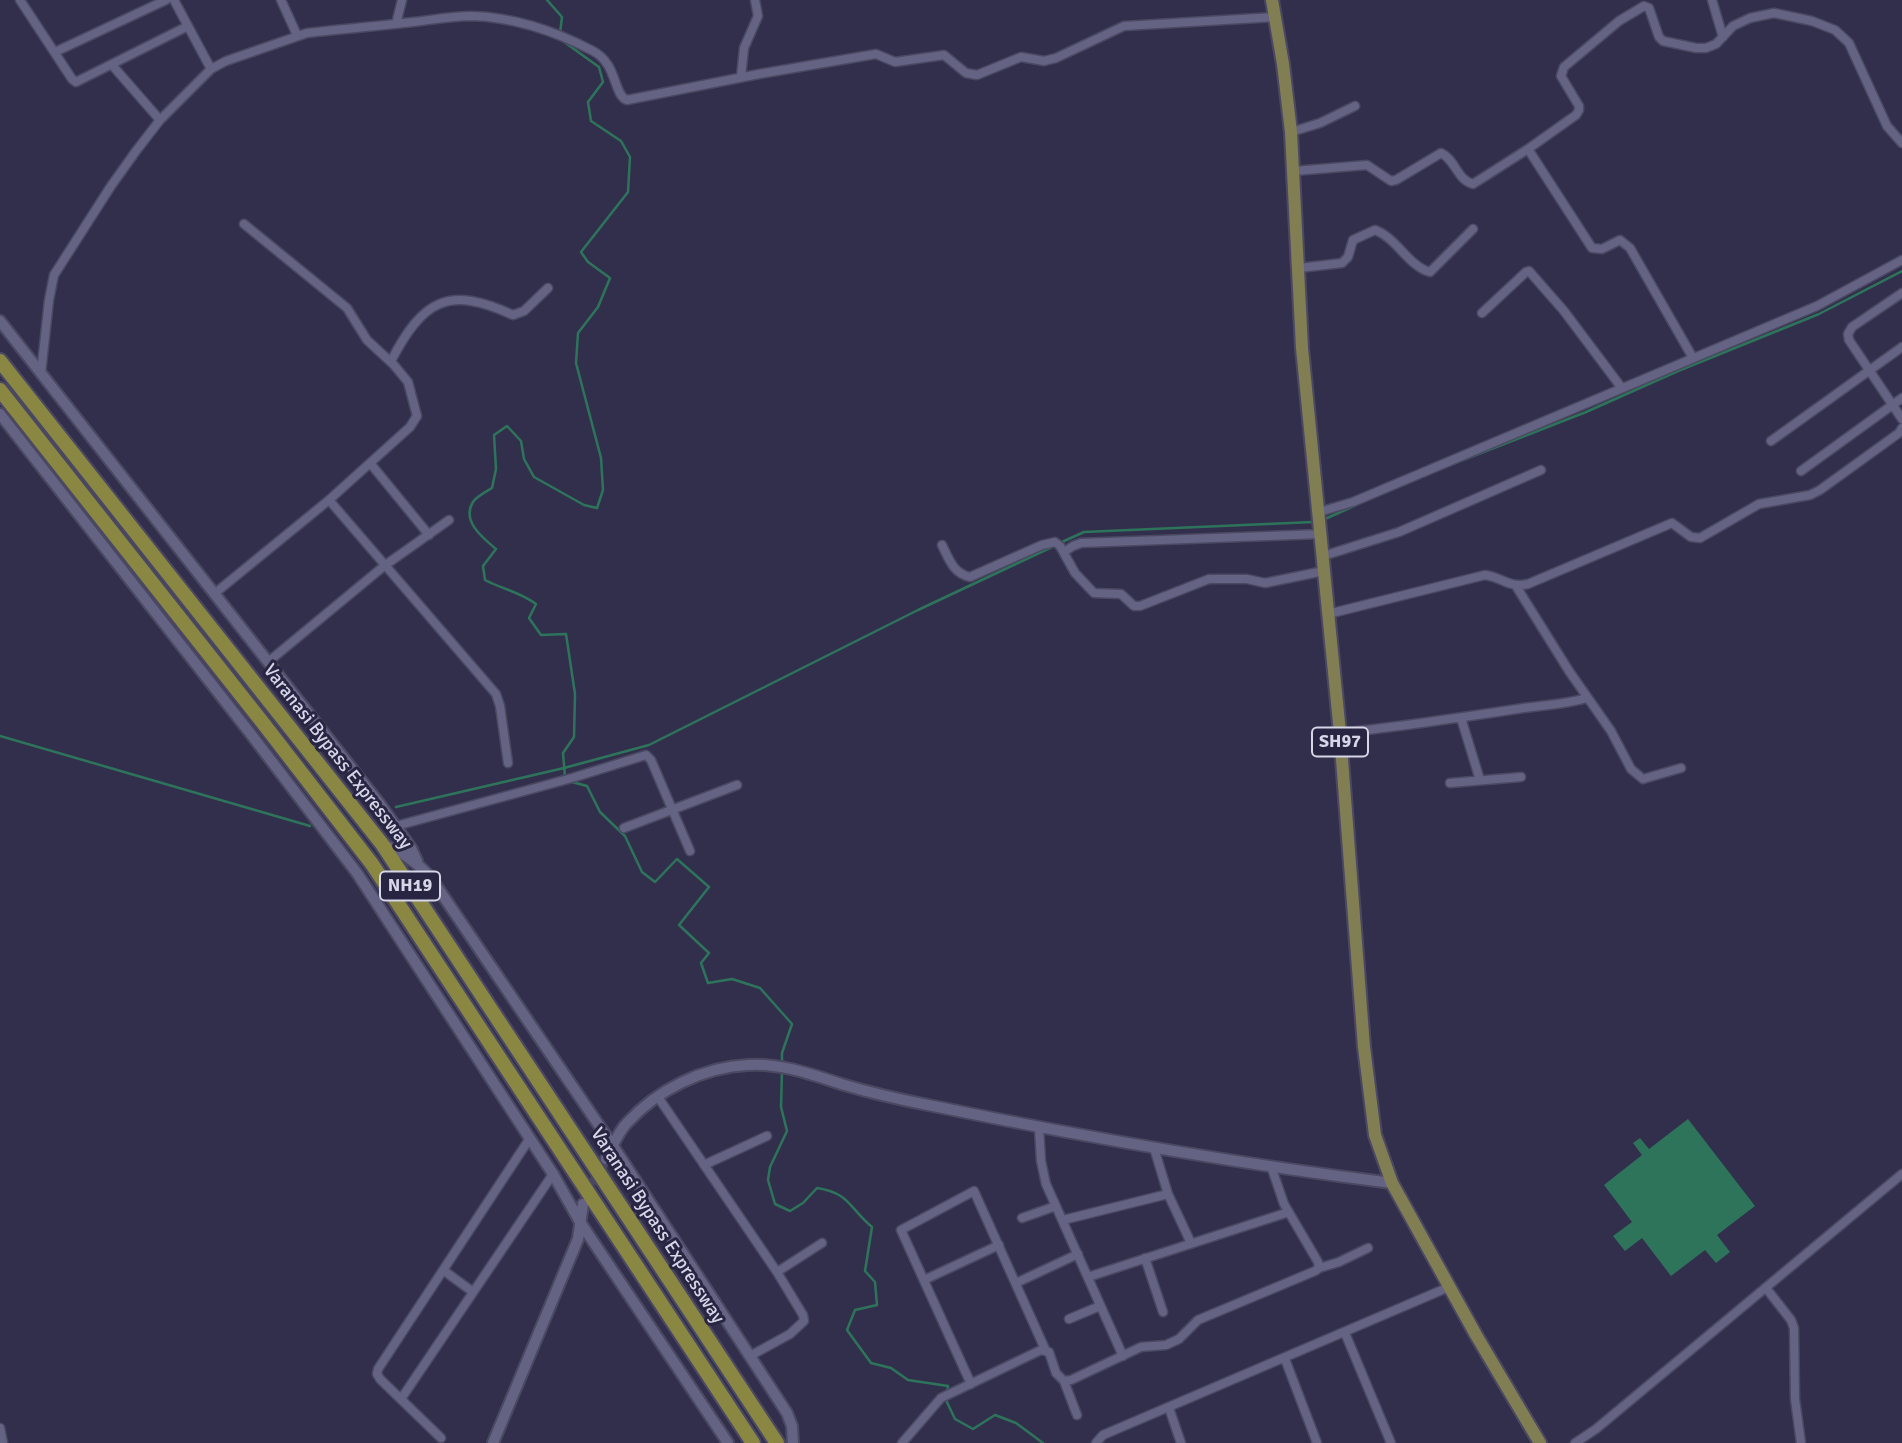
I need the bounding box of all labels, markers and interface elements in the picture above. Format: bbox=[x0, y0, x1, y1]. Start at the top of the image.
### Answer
street label: Varanasi Bypass Expressway bbox=[258, 660, 416, 854]
road number: SH97 bbox=[1312, 728, 1368, 756]
road number: NH19 bbox=[380, 872, 440, 900]
street label: Varanasi Bypass Expressway bbox=[585, 1124, 729, 1328]

